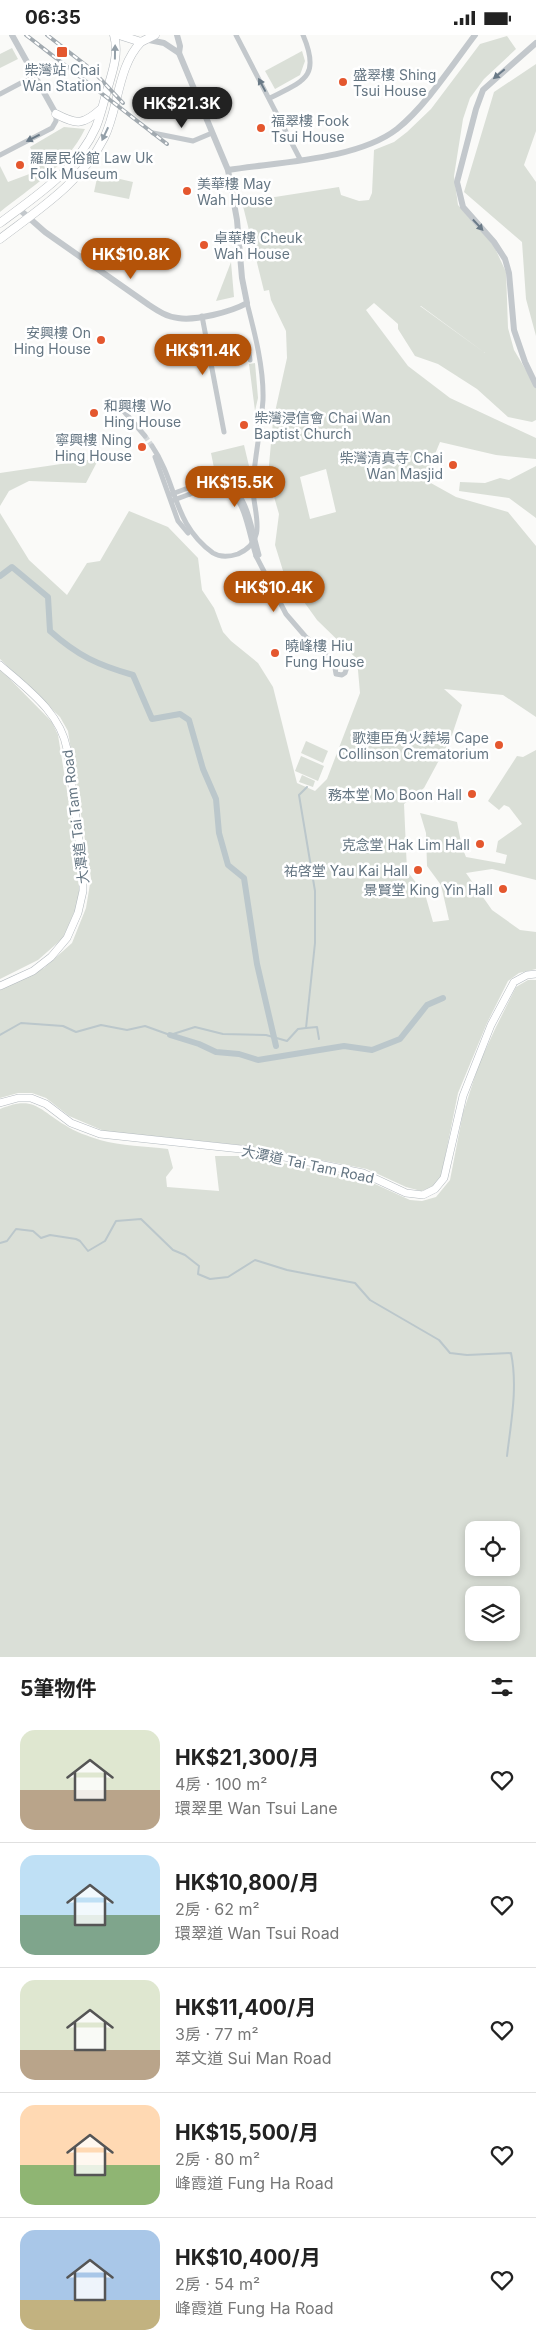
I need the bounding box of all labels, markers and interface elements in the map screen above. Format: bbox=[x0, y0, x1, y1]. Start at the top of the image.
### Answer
text: 06:35 bbox=[25, 6, 81, 29]
one-way arrow bbox=[111, 43, 119, 59]
marker: 柴灣站 Chai Wan Station bbox=[55, 45, 69, 59]
place label: 柴灣站 Chai Wan Station bbox=[22, 61, 102, 94]
place label: 盛翠樓 Shing Tsui House bbox=[353, 66, 436, 99]
one-way arrow bbox=[492, 69, 505, 80]
marker: 盛翠樓 Shing Tsui House bbox=[337, 76, 349, 88]
one-way arrow bbox=[258, 77, 266, 92]
pin: HK$21.3K bbox=[130, 87, 234, 129]
text: HK$21.3K bbox=[143, 93, 221, 113]
place label: 福翠樓 Fook Tsui House bbox=[271, 112, 349, 145]
marker: 福翠樓 Fook Tsui House bbox=[255, 122, 267, 134]
one-way arrow bbox=[101, 127, 109, 141]
one-way arrow bbox=[26, 134, 40, 142]
place label: 羅屋民俗館 Law Uk Folk Museum bbox=[30, 149, 154, 182]
marker: 羅屋民俗館 Law Uk Folk Museum bbox=[14, 159, 26, 171]
place label: 美華樓 May Wah House bbox=[197, 175, 273, 208]
marker: 美華樓 May Wah House bbox=[181, 185, 193, 197]
one-way arrow bbox=[472, 218, 484, 230]
place label: 卓華樓 Cheuk Wah House bbox=[214, 229, 303, 262]
pin: HK$10.8K bbox=[79, 237, 183, 280]
marker: 卓華樓 Cheuk Wah House bbox=[198, 239, 210, 251]
text: HK$10.8K bbox=[92, 244, 170, 264]
place label: 安興樓 On Hing House bbox=[14, 324, 91, 357]
pin: HK$11.4K bbox=[151, 333, 255, 376]
marker: 安興樓 On Hing House bbox=[95, 334, 107, 346]
text: HK$11.4K bbox=[165, 340, 241, 360]
place label: 和興樓 Wo Hing House bbox=[104, 397, 181, 430]
marker: 和興樓 Wo Hing House bbox=[88, 407, 100, 419]
place label: 柴灣浸信會 Chai Wan Baptist Church bbox=[254, 409, 391, 442]
marker: 柴灣浸信會 Chai Wan Baptist Church bbox=[238, 419, 250, 431]
place label: 寧興樓 Ning Hing House bbox=[55, 431, 132, 464]
marker: 寧興樓 Ning Hing House bbox=[136, 441, 148, 453]
place label: 柴灣清真寺 Chai Wan Masjid bbox=[339, 449, 443, 482]
marker: 柴灣清真寺 Chai Wan Masjid bbox=[447, 459, 459, 471]
pin: HK$15.5K bbox=[183, 465, 287, 508]
text: HK$15.5K bbox=[196, 472, 274, 492]
pin: HK$10.4K bbox=[222, 571, 326, 613]
text: HK$10.4K bbox=[235, 577, 313, 597]
place label: 曉峰樓 Hiu Fung House bbox=[285, 637, 365, 670]
marker: 曉峰樓 Hiu Fung House bbox=[269, 647, 281, 659]
place label: 歌連臣角火葬場 Cape Collinson Crematorium bbox=[338, 729, 489, 762]
marker: 歌連臣角火葬場 Cape Collinson Crematorium bbox=[493, 739, 505, 751]
street label: 大潭道 Tai Tam Road bbox=[58, 749, 92, 885]
place label: 務本堂 Mo Boon Hall bbox=[328, 786, 462, 803]
marker: 務本堂 Mo Boon Hall bbox=[466, 788, 478, 800]
place label: 克念堂 Hak Lim Hall bbox=[342, 836, 470, 853]
marker: 克念堂 Hak Lim Hall bbox=[474, 838, 486, 850]
place label: 祐啓堂 Yau Kai Hall bbox=[284, 862, 408, 879]
marker: 祐啓堂 Yau Kai Hall bbox=[412, 864, 424, 876]
place label: 景賢堂 King Yin Hall bbox=[364, 881, 493, 898]
marker: 景賢堂 King Yin Hall bbox=[497, 883, 509, 895]
street label: 大潭道 Tai Tam Road bbox=[240, 1142, 376, 1186]
map controls bbox=[465, 1521, 520, 1641]
button: locate bbox=[465, 1521, 520, 1576]
button: layers bbox=[465, 1586, 520, 1641]
icon: filters bbox=[488, 1673, 516, 1701]
text: 5筆物件 bbox=[20, 1676, 96, 1701]
text: HK$21,300/月 bbox=[175, 1745, 319, 1770]
icon: home bbox=[60, 1750, 120, 1810]
icon: heart bbox=[488, 1766, 516, 1794]
text: 4房 · 100 m² bbox=[175, 1774, 267, 1794]
text: 環翠里 Wan Tsui Lane bbox=[175, 1798, 338, 1818]
text: HK$10,800/月 bbox=[175, 1870, 320, 1895]
icon: home bbox=[60, 1875, 120, 1935]
icon: heart bbox=[488, 1891, 516, 1919]
text: 2房 · 62 m² bbox=[175, 1899, 260, 1919]
text: 環翠道 Wan Tsui Road bbox=[175, 1923, 339, 1943]
text: HK$11,400/月 bbox=[175, 1995, 316, 2020]
icon: home bbox=[60, 2000, 120, 2060]
icon: heart bbox=[488, 2016, 516, 2044]
text: 3房 · 77 m² bbox=[175, 2024, 259, 2044]
text: 萃文道 Sui Man Road bbox=[175, 2048, 332, 2068]
text: HK$15,500/月 bbox=[175, 2120, 319, 2145]
icon: home bbox=[60, 2125, 120, 2185]
icon: heart bbox=[488, 2141, 516, 2169]
text: 2房 · 80 m² bbox=[175, 2149, 260, 2169]
text: 峰霞道 Fung Ha Road bbox=[175, 2173, 334, 2193]
text: HK$10,400/月 bbox=[175, 2245, 321, 2270]
icon: home bbox=[60, 2250, 120, 2310]
icon: heart bbox=[488, 2266, 516, 2294]
text: 2房 · 54 m² bbox=[175, 2274, 260, 2294]
text: 峰霞道 Fung Ha Road bbox=[175, 2298, 334, 2318]

